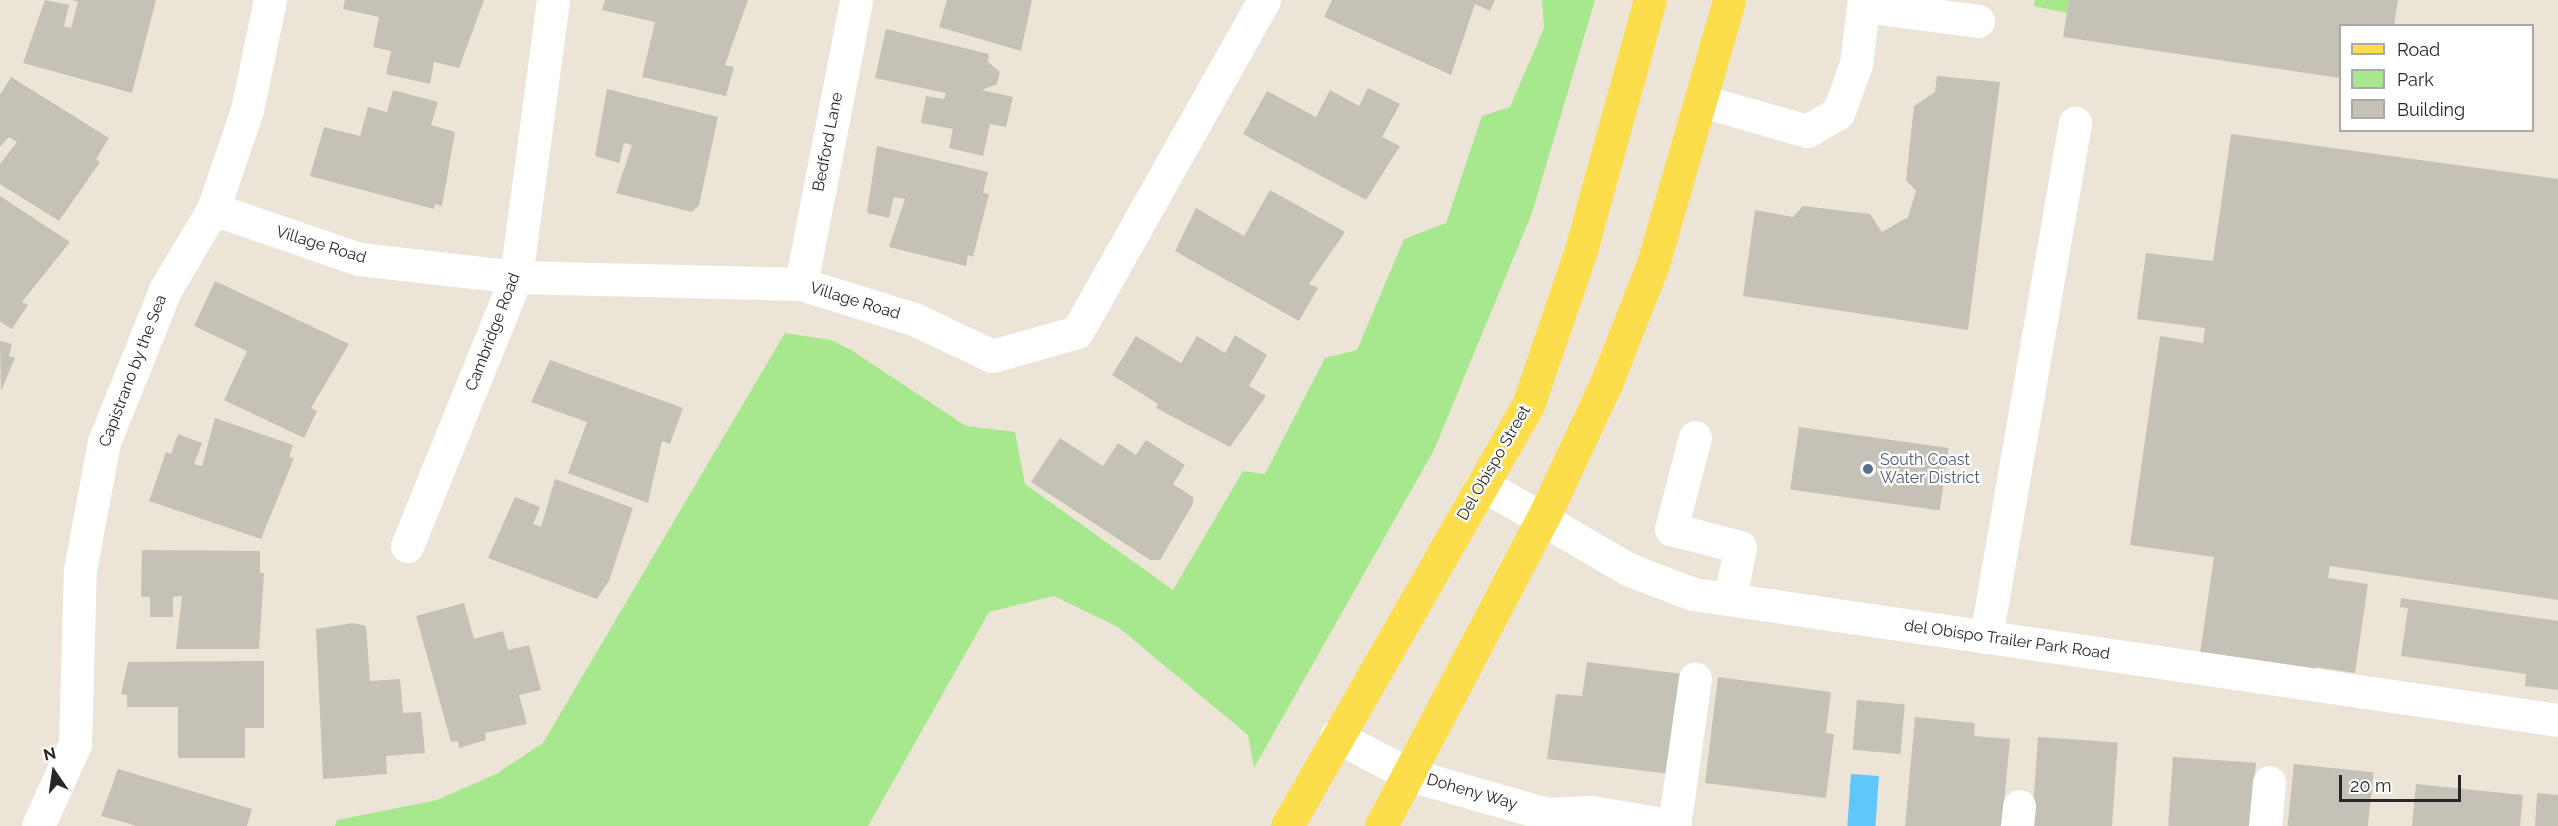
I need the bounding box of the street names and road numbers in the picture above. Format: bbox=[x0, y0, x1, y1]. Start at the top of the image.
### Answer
street label: Bedford Lane bbox=[809, 91, 847, 193]
street label: Village Road bbox=[273, 222, 369, 268]
street label: Cambridge Road bbox=[462, 270, 524, 394]
street label: Village Road bbox=[807, 278, 903, 324]
street label: Capistrano by the Sea bbox=[95, 292, 171, 450]
street label: Del Obispo Street bbox=[1453, 402, 1535, 524]
street label: del Obispo Trailer Park Road bbox=[1902, 616, 2112, 664]
street label: Doheny Way bbox=[1424, 770, 1520, 814]

